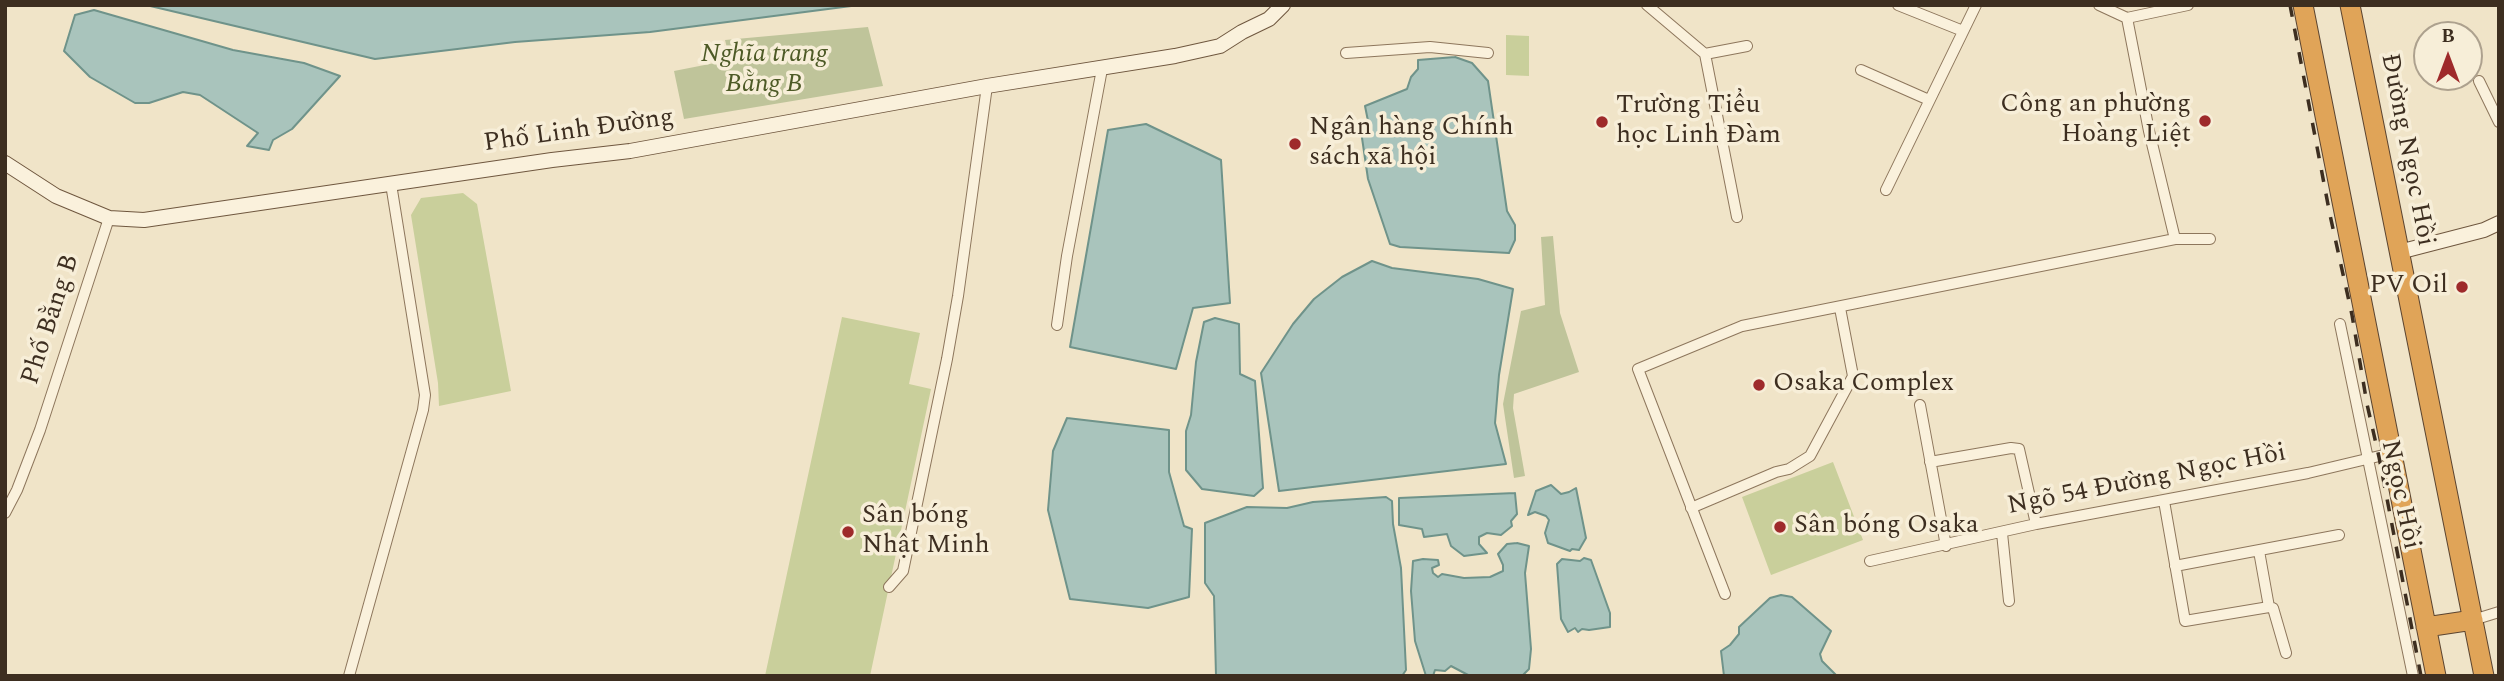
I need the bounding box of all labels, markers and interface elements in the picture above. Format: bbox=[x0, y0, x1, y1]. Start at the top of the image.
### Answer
north arrow bbox=[2413, 21, 2483, 91]
text: B bbox=[2441, 22, 2455, 51]
park label: Nghĩa trang Bằng B bbox=[701, 40, 827, 102]
street label: Đường Ngọc Hồi bbox=[2372, 51, 2440, 249]
place label: Công an phường Hoàng Liệt bbox=[2000, 90, 2191, 152]
place label: Trường Tiểu học Linh Đàm bbox=[1616, 91, 1781, 152]
street label: Phố Linh Đường bbox=[482, 103, 676, 161]
place label: Ngân hàng Chính sách xã hội bbox=[1309, 113, 1514, 174]
marker: Công an phường Hoàng Liệt bbox=[2197, 113, 2213, 129]
marker: Trường Tiểu học Linh Đàm bbox=[1594, 114, 1610, 130]
marker: Ngân hàng Chính sách xã hội bbox=[1287, 136, 1303, 152]
street label: Phố Bằng B bbox=[16, 251, 88, 389]
place label: PV Oil bbox=[2369, 271, 2448, 303]
marker: PV Oil bbox=[2454, 279, 2470, 295]
place label: Osaka Complex bbox=[1773, 369, 1954, 401]
marker: Osaka Complex bbox=[1751, 377, 1767, 393]
street label: Ngọc Hồi bbox=[2372, 437, 2426, 553]
street label: Ngõ 54 Đường Ngọc Hồi bbox=[2005, 439, 2289, 523]
place label: Sân bóng Nhật Minh bbox=[862, 501, 990, 562]
place label: Sân bóng Osaka bbox=[1794, 511, 1979, 543]
marker: Sân bóng Osaka bbox=[1772, 519, 1788, 535]
marker: Sân bóng Nhật Minh bbox=[840, 524, 856, 540]

